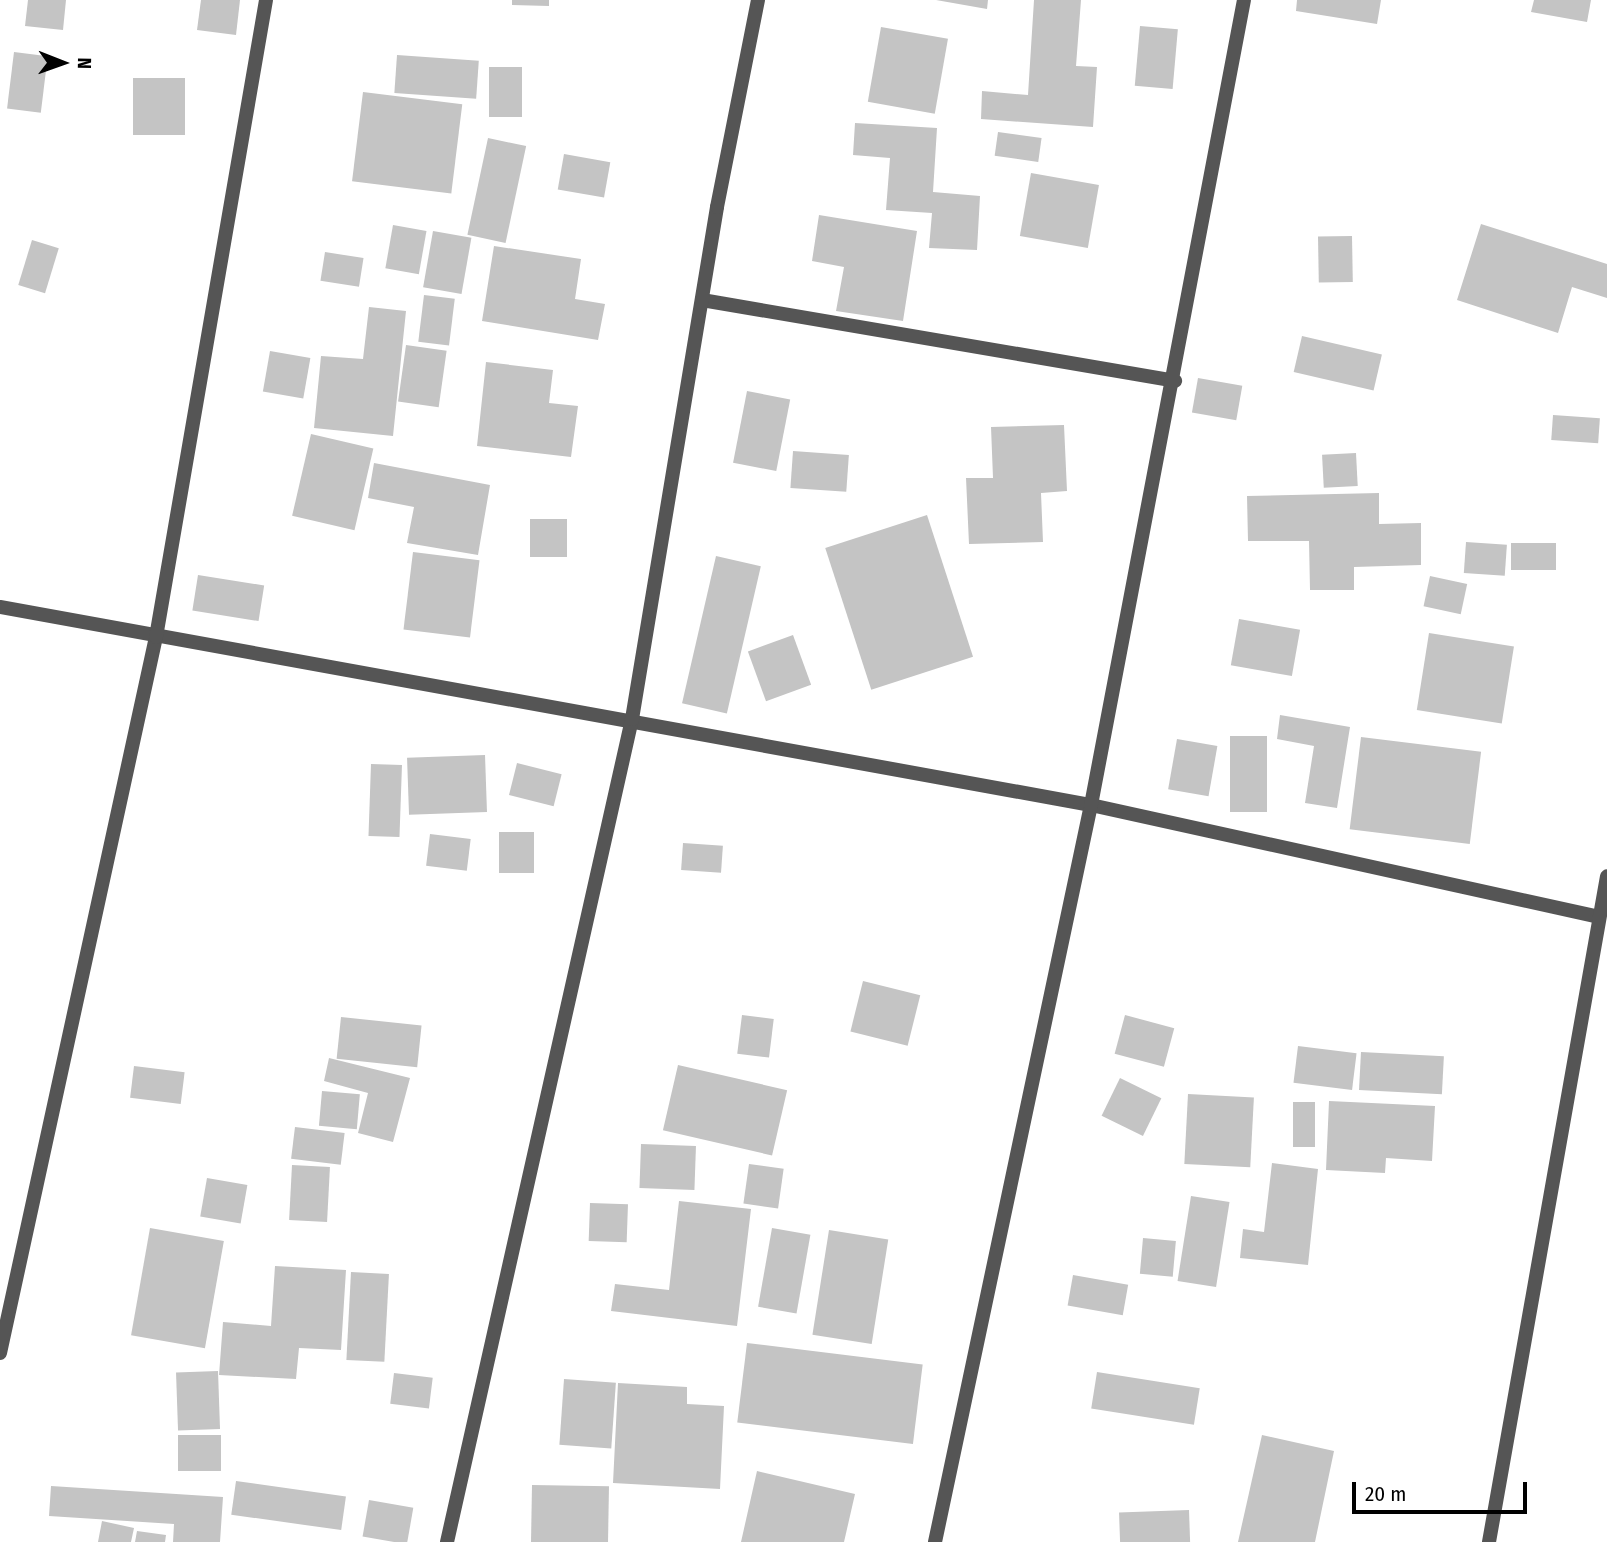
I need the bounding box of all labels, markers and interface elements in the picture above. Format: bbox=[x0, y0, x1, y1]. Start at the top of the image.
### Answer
north arrow bbox=[28, 28, 98, 98]
text: N bbox=[73, 57, 96, 69]
scale bar bbox=[1355, 1468, 1530, 1512]
text: 20 m bbox=[1365, 1481, 1406, 1507]

